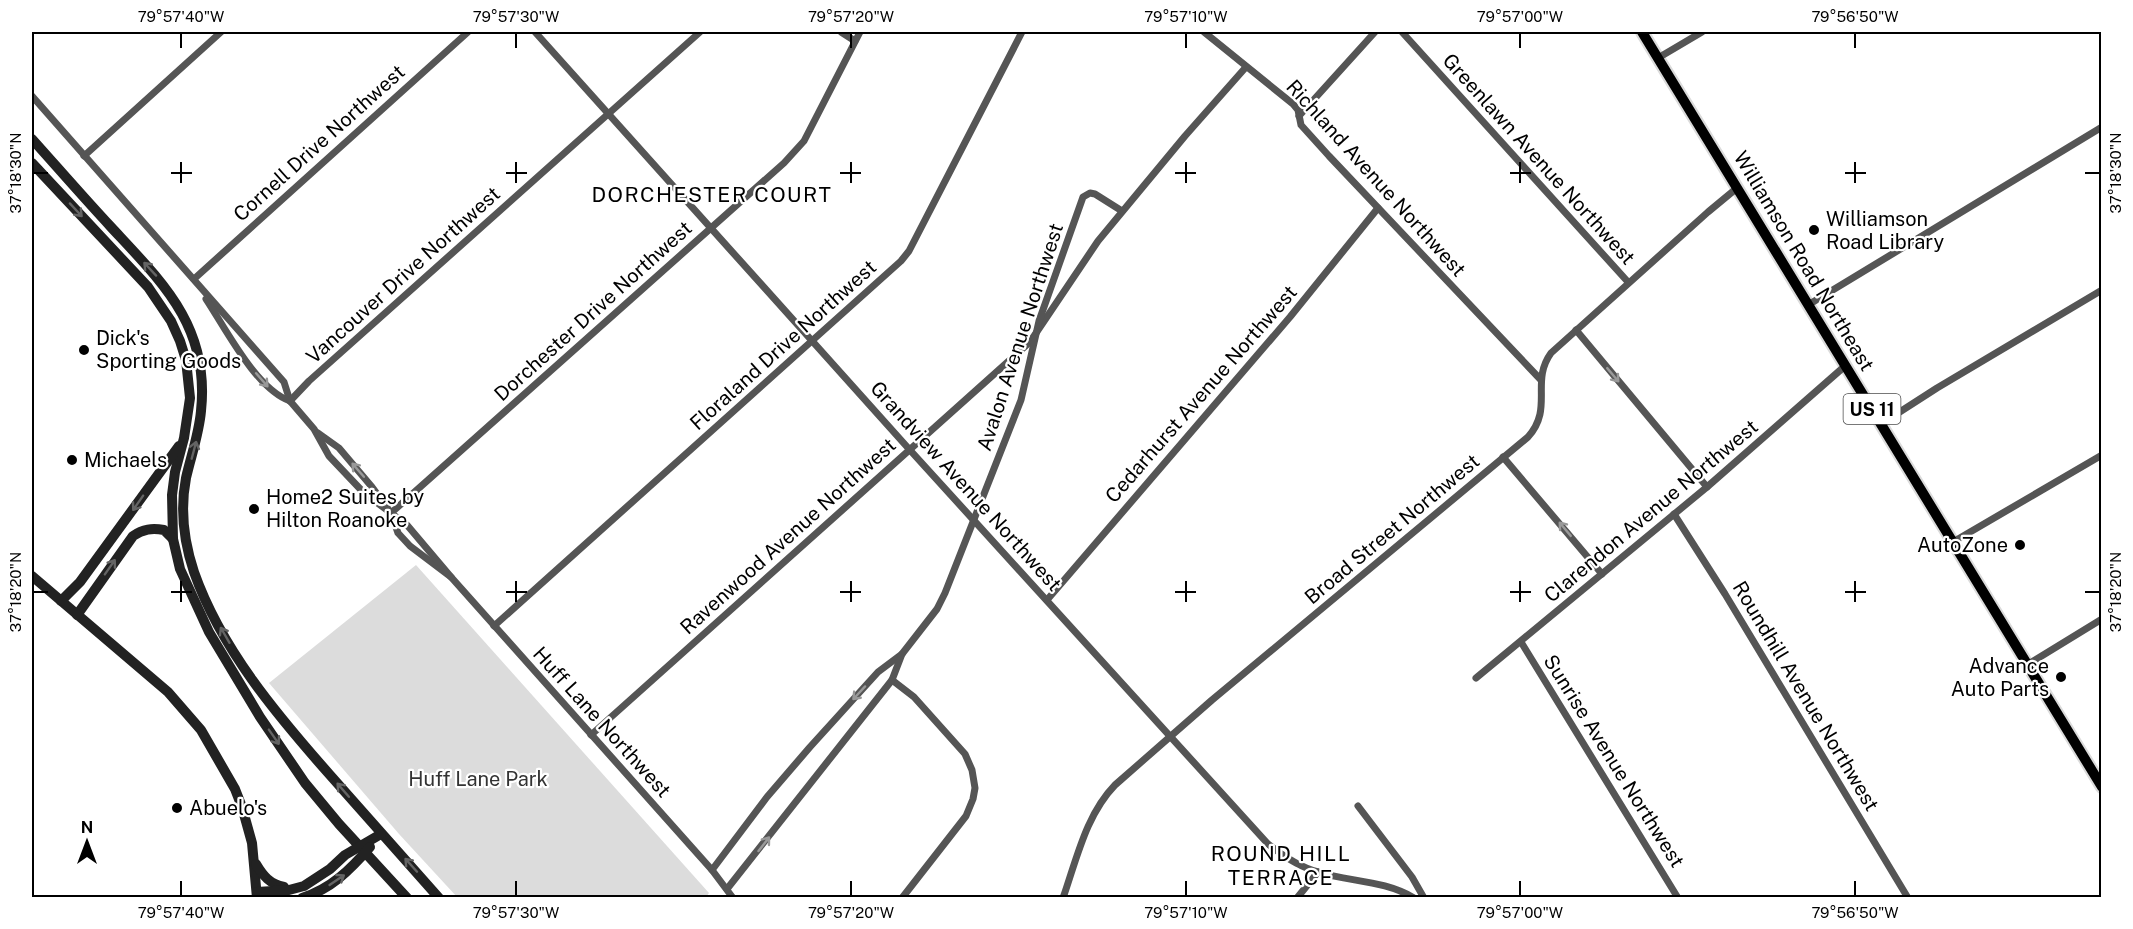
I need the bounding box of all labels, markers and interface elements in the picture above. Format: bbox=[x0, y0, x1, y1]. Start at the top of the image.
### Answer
text: 79°57'40"W bbox=[138, 8, 224, 25]
text: 79°57'30"W bbox=[473, 8, 559, 25]
text: 79°57'20"W bbox=[808, 8, 894, 25]
text: 79°57'10"W bbox=[1144, 8, 1228, 25]
text: 79°57'00"W bbox=[1477, 8, 1563, 25]
text: 79°56'50"W bbox=[1811, 8, 1899, 25]
street label: Greenlawn Avenue Northwest bbox=[1438, 49, 1640, 269]
street label: Cornell Drive Northwest bbox=[228, 60, 410, 226]
street label: Richland Avenue Northwest bbox=[1281, 75, 1471, 281]
text: 37°18'30"N bbox=[7, 133, 24, 213]
text: 37°18'30"N bbox=[2107, 133, 2124, 213]
street label: Williamson Road Northeast bbox=[1729, 147, 1879, 375]
street label: Vancouver Drive Northwest bbox=[301, 182, 505, 368]
district label: DORCHESTER COURT bbox=[591, 182, 833, 207]
one-way arrow bbox=[68, 202, 82, 217]
place label: Williamson Road Library bbox=[1826, 207, 1944, 254]
street label: Dorchester Drive Northwest bbox=[489, 216, 697, 406]
street label: Avalon Avenue Northwest bbox=[972, 220, 1068, 454]
marker: Williamson Road Library bbox=[1807, 223, 1821, 237]
street label: Floraland Drive Northwest bbox=[685, 255, 881, 435]
one-way arrow bbox=[144, 262, 158, 277]
street label: Cedarhurst Avenue Northwest bbox=[1100, 280, 1302, 508]
place label: Dick's Sporting Goods bbox=[96, 326, 241, 373]
marker: Dick's Sporting Goods bbox=[77, 343, 91, 357]
one-way arrow bbox=[1606, 367, 1620, 382]
one-way arrow bbox=[255, 372, 269, 387]
street label: Grandview Avenue Northwest bbox=[865, 376, 1067, 596]
road number: US 11 bbox=[1844, 394, 1900, 424]
street label: Clarendon Avenue Northwest bbox=[1539, 415, 1763, 607]
street label: Ravenwood Avenue Northwest bbox=[675, 433, 901, 639]
one-way arrow bbox=[188, 440, 200, 459]
place label: Michaels bbox=[84, 448, 167, 472]
street label: Broad Street Northwest bbox=[1300, 449, 1484, 609]
marker: Michaels bbox=[65, 453, 79, 467]
one-way arrow bbox=[351, 463, 365, 478]
place label: Home2 Suites by Hilton Roanoke bbox=[266, 485, 424, 532]
one-way arrow bbox=[132, 494, 144, 511]
marker: Home2 Suites by Hilton Roanoke bbox=[247, 502, 261, 516]
one-way arrow bbox=[1558, 522, 1571, 538]
place label: AutoZone bbox=[1917, 533, 2008, 557]
marker: AutoZone bbox=[2013, 538, 2027, 552]
text: 37°18'20"N bbox=[7, 552, 24, 632]
text: 37°18'20"N bbox=[2107, 552, 2124, 632]
one-way arrow bbox=[104, 559, 116, 575]
street label: Roundhill Avenue Northwest bbox=[1728, 577, 1884, 815]
one-way arrow bbox=[219, 627, 231, 644]
street label: Huff Lane Northwest bbox=[528, 642, 676, 802]
street label: Sunrise Avenue Northwest bbox=[1539, 650, 1689, 872]
place label: Advance Auto Parts bbox=[1951, 654, 2049, 701]
marker: Advance Auto Parts bbox=[2054, 670, 2068, 684]
one-way arrow bbox=[851, 685, 866, 700]
one-way arrow bbox=[268, 729, 280, 745]
park label: Huff Lane Park bbox=[408, 767, 548, 791]
one-way arrow bbox=[336, 782, 350, 797]
place label: Abuelo's bbox=[189, 796, 267, 820]
marker: Abuelo's bbox=[170, 801, 184, 815]
north arrow bbox=[57, 812, 117, 872]
text: N bbox=[81, 818, 93, 837]
one-way arrow bbox=[757, 836, 770, 852]
district label: ROUND HILL TERRACE bbox=[1211, 841, 1351, 890]
one-way arrow bbox=[404, 858, 418, 873]
one-way arrow bbox=[328, 874, 344, 886]
text: 79°57'40"W bbox=[138, 904, 224, 921]
text: 79°57'30"W bbox=[473, 904, 559, 921]
text: 79°57'20"W bbox=[808, 904, 894, 921]
text: 79°57'10"W bbox=[1144, 904, 1228, 921]
text: 79°57'00"W bbox=[1477, 904, 1563, 921]
text: 79°56'50"W bbox=[1811, 904, 1899, 921]

